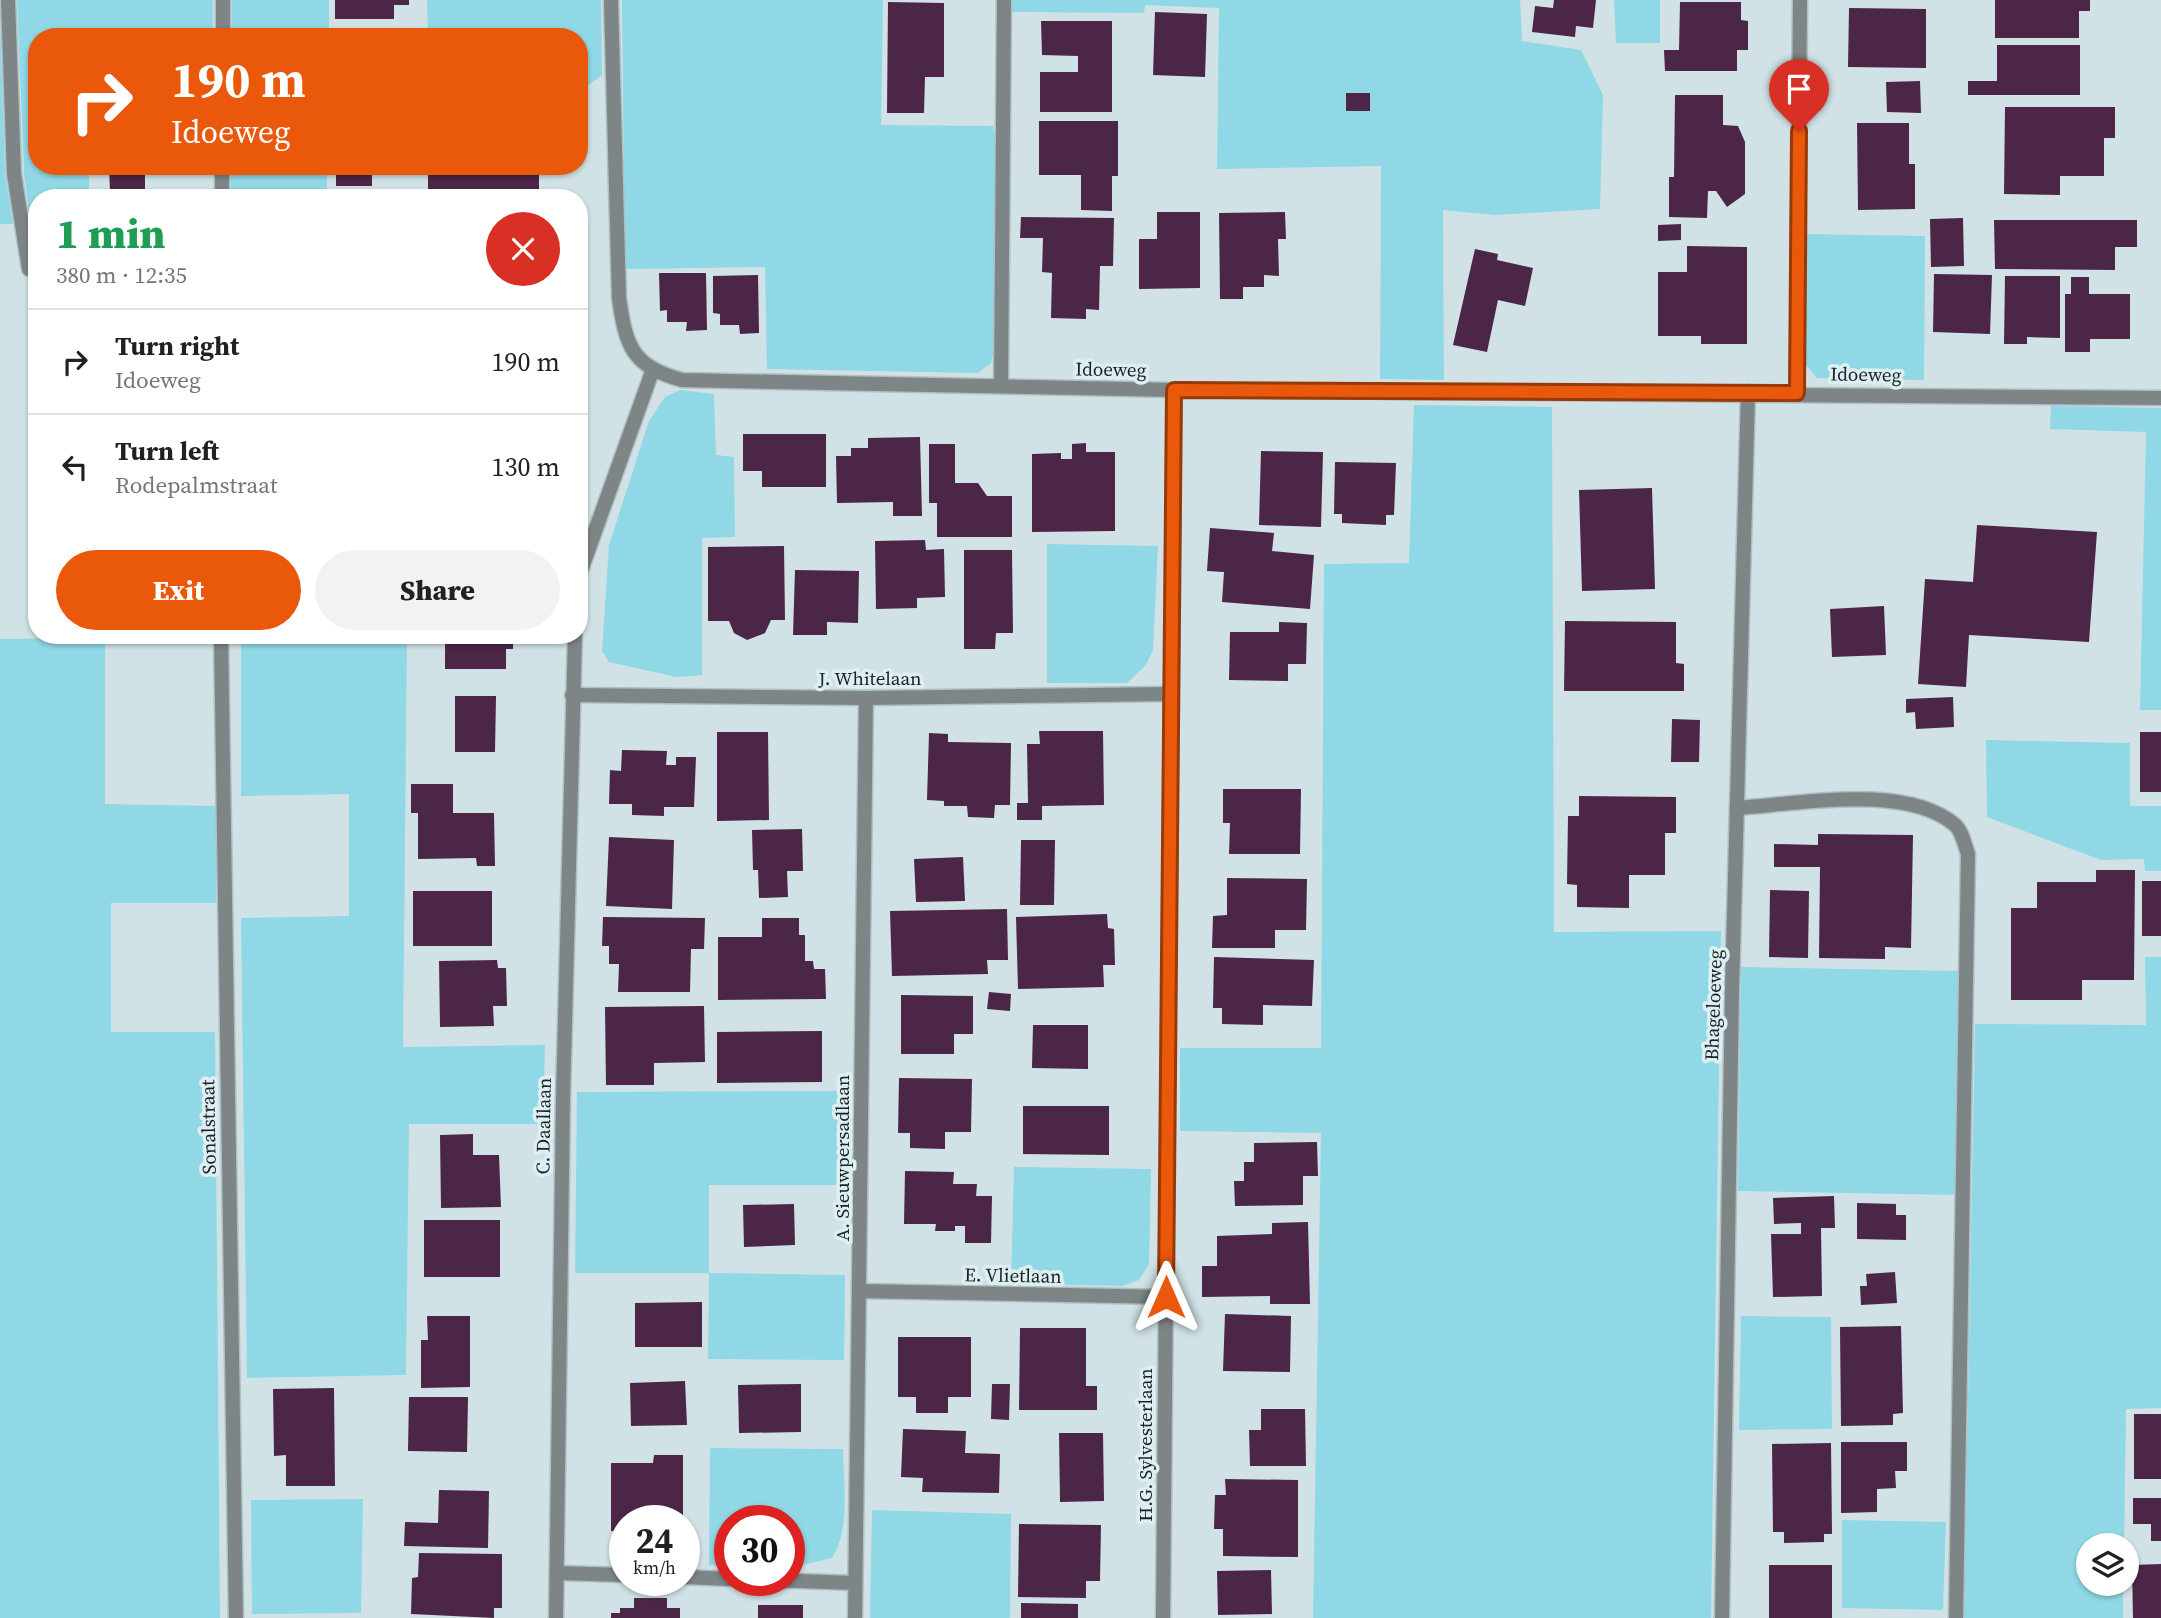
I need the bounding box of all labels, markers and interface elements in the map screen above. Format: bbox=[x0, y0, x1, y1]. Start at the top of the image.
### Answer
text: 190 m bbox=[171, 46, 306, 113]
icon: right bbox=[56, 56, 147, 147]
pin bbox=[1769, 59, 1829, 131]
icon: arrive bbox=[1780, 70, 1818, 108]
text: Idoeweg bbox=[171, 110, 291, 154]
text: 1 min bbox=[56, 204, 166, 262]
button: close bbox=[486, 212, 560, 286]
text: 380 m · 12:35 bbox=[56, 259, 187, 291]
text: Turn right bbox=[115, 328, 239, 364]
icon: right bbox=[56, 343, 94, 381]
text: 190 m bbox=[492, 344, 560, 380]
street label: Idoeweg bbox=[1075, 355, 1147, 383]
street label: Idoeweg bbox=[1830, 360, 1902, 388]
text: Idoeweg bbox=[115, 364, 201, 396]
text: Turn left bbox=[115, 433, 219, 469]
icon: left bbox=[56, 448, 94, 486]
text: 130 m bbox=[492, 449, 560, 485]
text: Rodepalmstraat bbox=[115, 469, 277, 501]
button: Exit bbox=[56, 550, 301, 630]
button: Share bbox=[315, 550, 560, 630]
street label: J. Whitelaan bbox=[818, 665, 921, 691]
street label: Bhageloeweg bbox=[1698, 949, 1728, 1061]
street label: A. Sieuwpersadlaan bbox=[829, 1075, 855, 1241]
street label: C. Daallaan bbox=[529, 1077, 557, 1175]
street label: Sonalstraat bbox=[194, 1079, 222, 1175]
position arrow bbox=[1129, 1260, 1203, 1334]
street label: E. Vlietlaan bbox=[964, 1261, 1062, 1289]
street label: H.G. Sylvesterlaan bbox=[1132, 1368, 1158, 1522]
speed limit sign: 30 bbox=[714, 1505, 805, 1596]
text: 24 bbox=[636, 1517, 673, 1565]
map controls bbox=[2076, 1533, 2139, 1596]
button: layers bbox=[2076, 1533, 2139, 1596]
text: km/h bbox=[633, 1555, 676, 1580]

